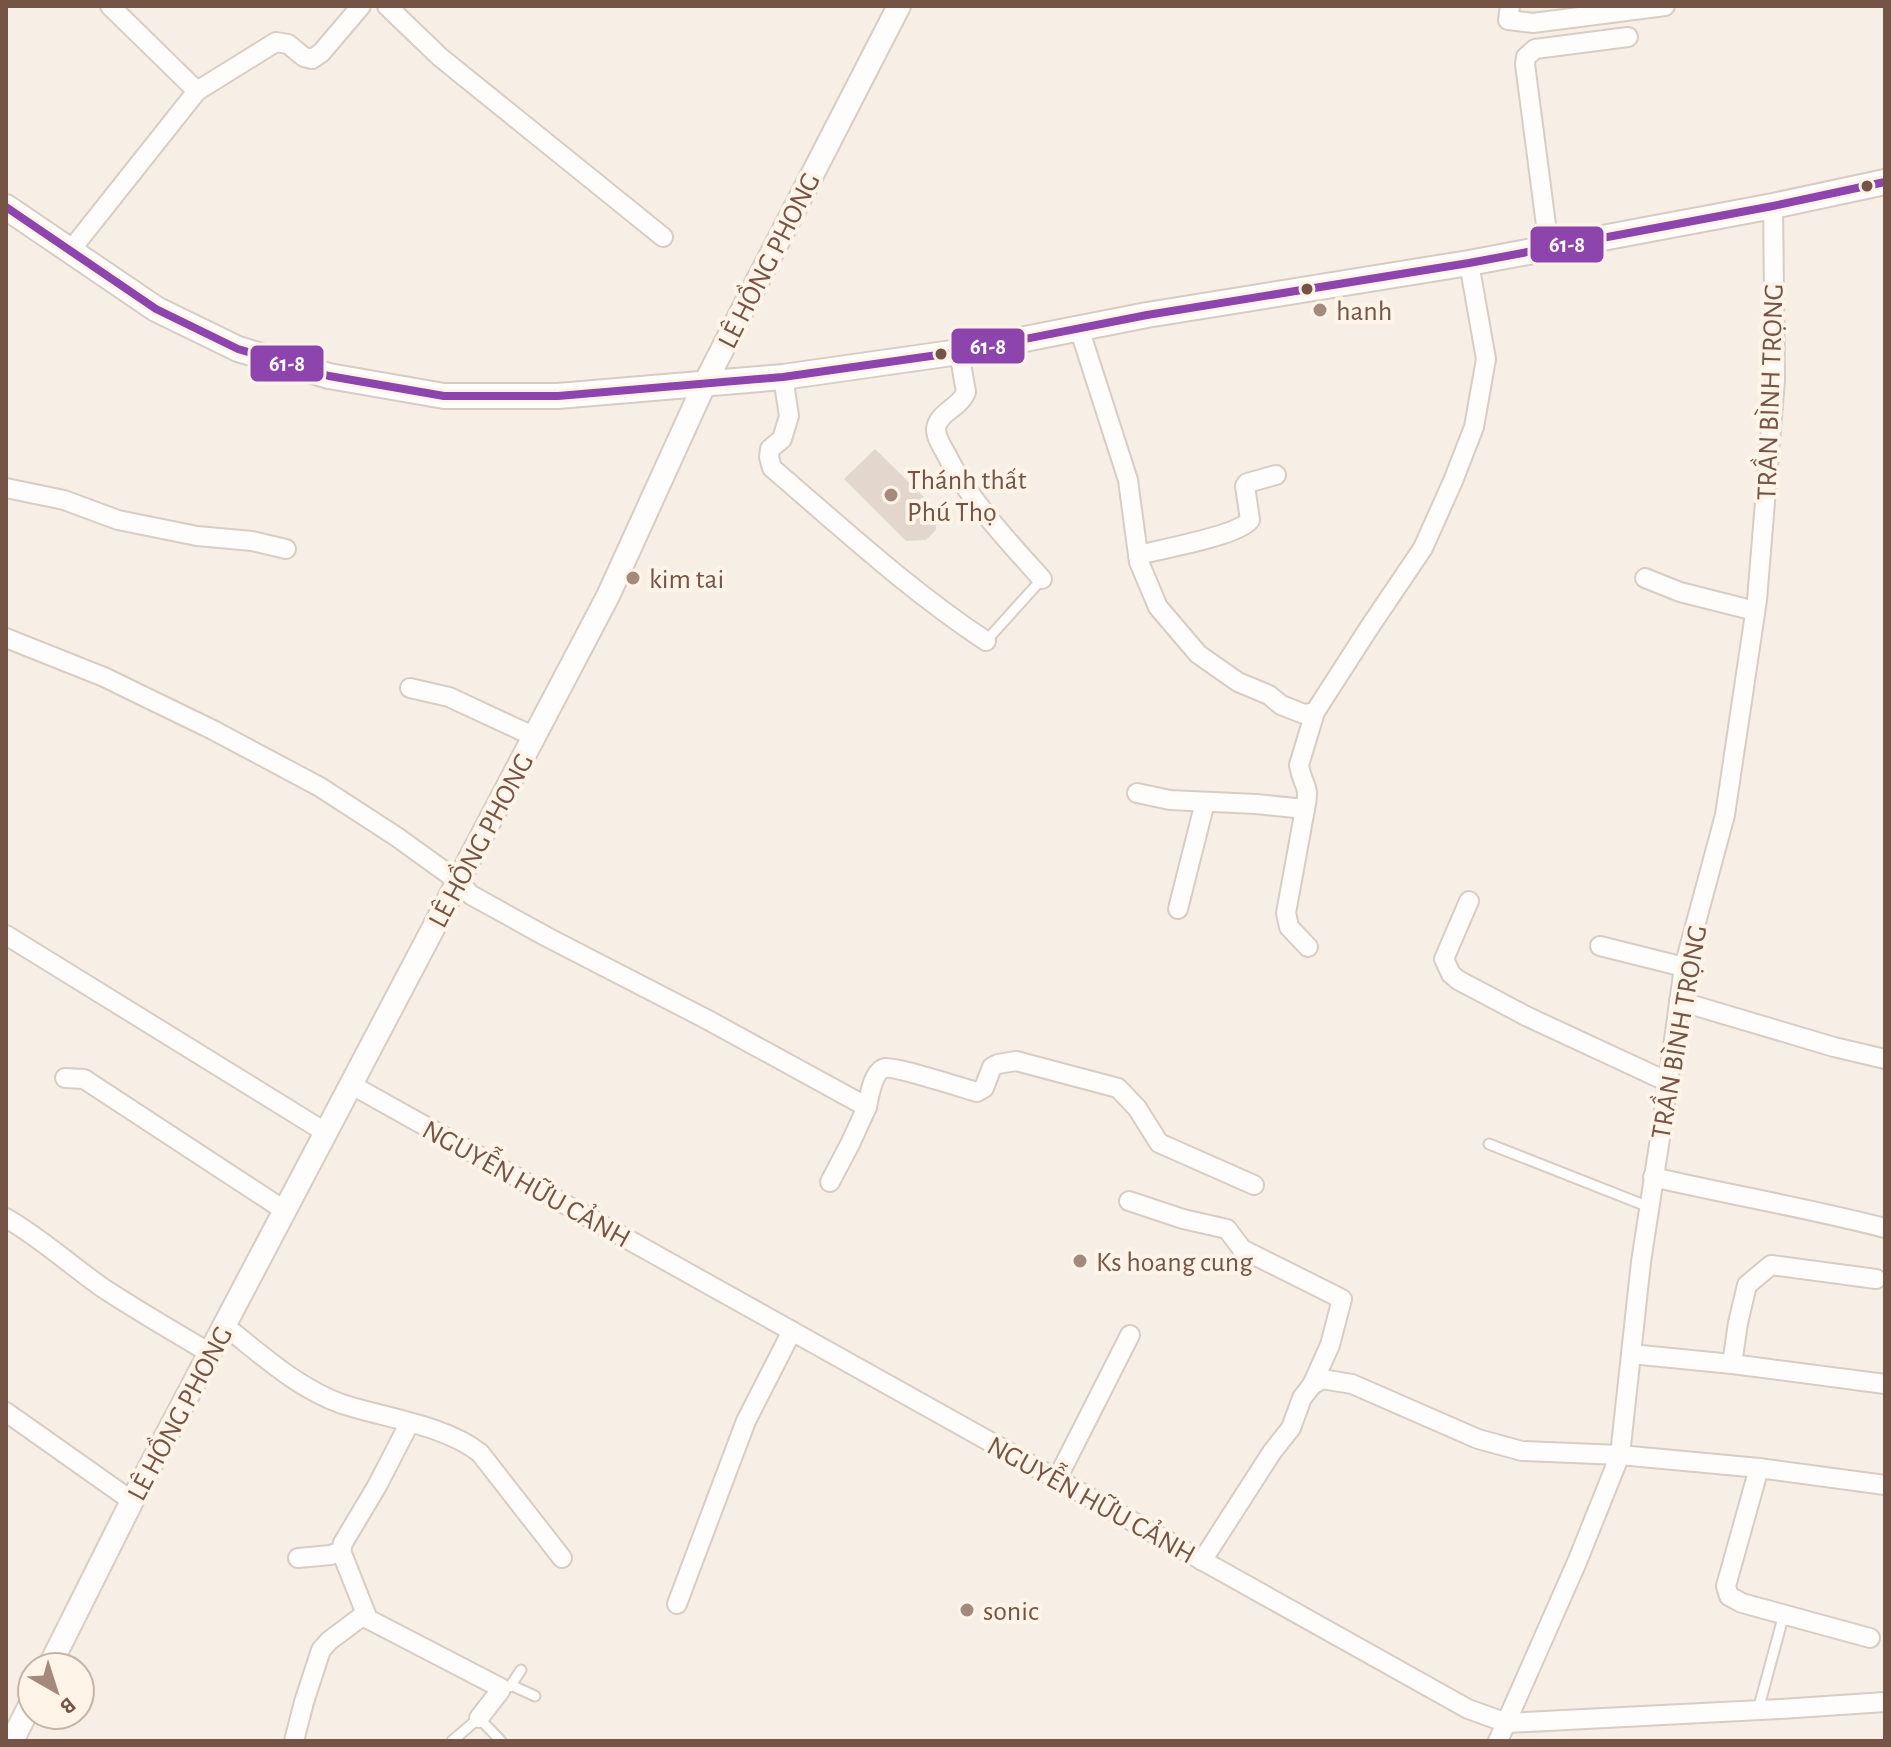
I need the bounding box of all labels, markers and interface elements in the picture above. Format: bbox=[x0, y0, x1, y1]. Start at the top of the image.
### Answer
street label: LÊ HỒNG PHONG bbox=[709, 166, 826, 353]
unlabelled marker bbox=[1859, 178, 1875, 194]
line badge: 61-8 bbox=[1529, 225, 1605, 264]
text: 61-8 bbox=[1549, 234, 1585, 256]
unlabelled marker bbox=[1299, 281, 1315, 297]
street label: TRẦN BÌNH TRỌNG bbox=[1748, 283, 1789, 501]
place label: hanh bbox=[1336, 298, 1392, 326]
marker: hanh bbox=[1311, 301, 1329, 319]
line badge: 61-8 bbox=[950, 327, 1026, 365]
text: 61-8 bbox=[970, 336, 1006, 358]
line badge: 61-8 bbox=[249, 344, 325, 383]
unlabelled marker bbox=[933, 346, 949, 362]
text: 61-8 bbox=[269, 353, 305, 375]
place label: Thánh thất Phú Thọ bbox=[907, 467, 1027, 527]
marker: Thánh thất Phú Thọ bbox=[882, 486, 900, 504]
place label: kim tai bbox=[649, 566, 724, 594]
marker: kim tai bbox=[624, 569, 642, 587]
street label: LÊ HỒNG PHONG bbox=[420, 747, 539, 933]
street label: TRẦN BÌNH TRỌNG bbox=[1642, 922, 1713, 1142]
street label: NGUYỄN HỮU CẢNH bbox=[417, 1111, 638, 1254]
place label: Ks hoang cung bbox=[1096, 1249, 1253, 1277]
marker: Ks hoang cung bbox=[1071, 1252, 1089, 1270]
street label: LÊ HỒNG PHONG bbox=[119, 1320, 238, 1506]
street label: NGUYỄN HỮU CẢNH bbox=[982, 1427, 1203, 1570]
place label: sonic bbox=[983, 1598, 1039, 1626]
marker: sonic bbox=[958, 1601, 976, 1619]
north arrow bbox=[16, 1651, 96, 1731]
text: B bbox=[56, 1693, 80, 1718]

